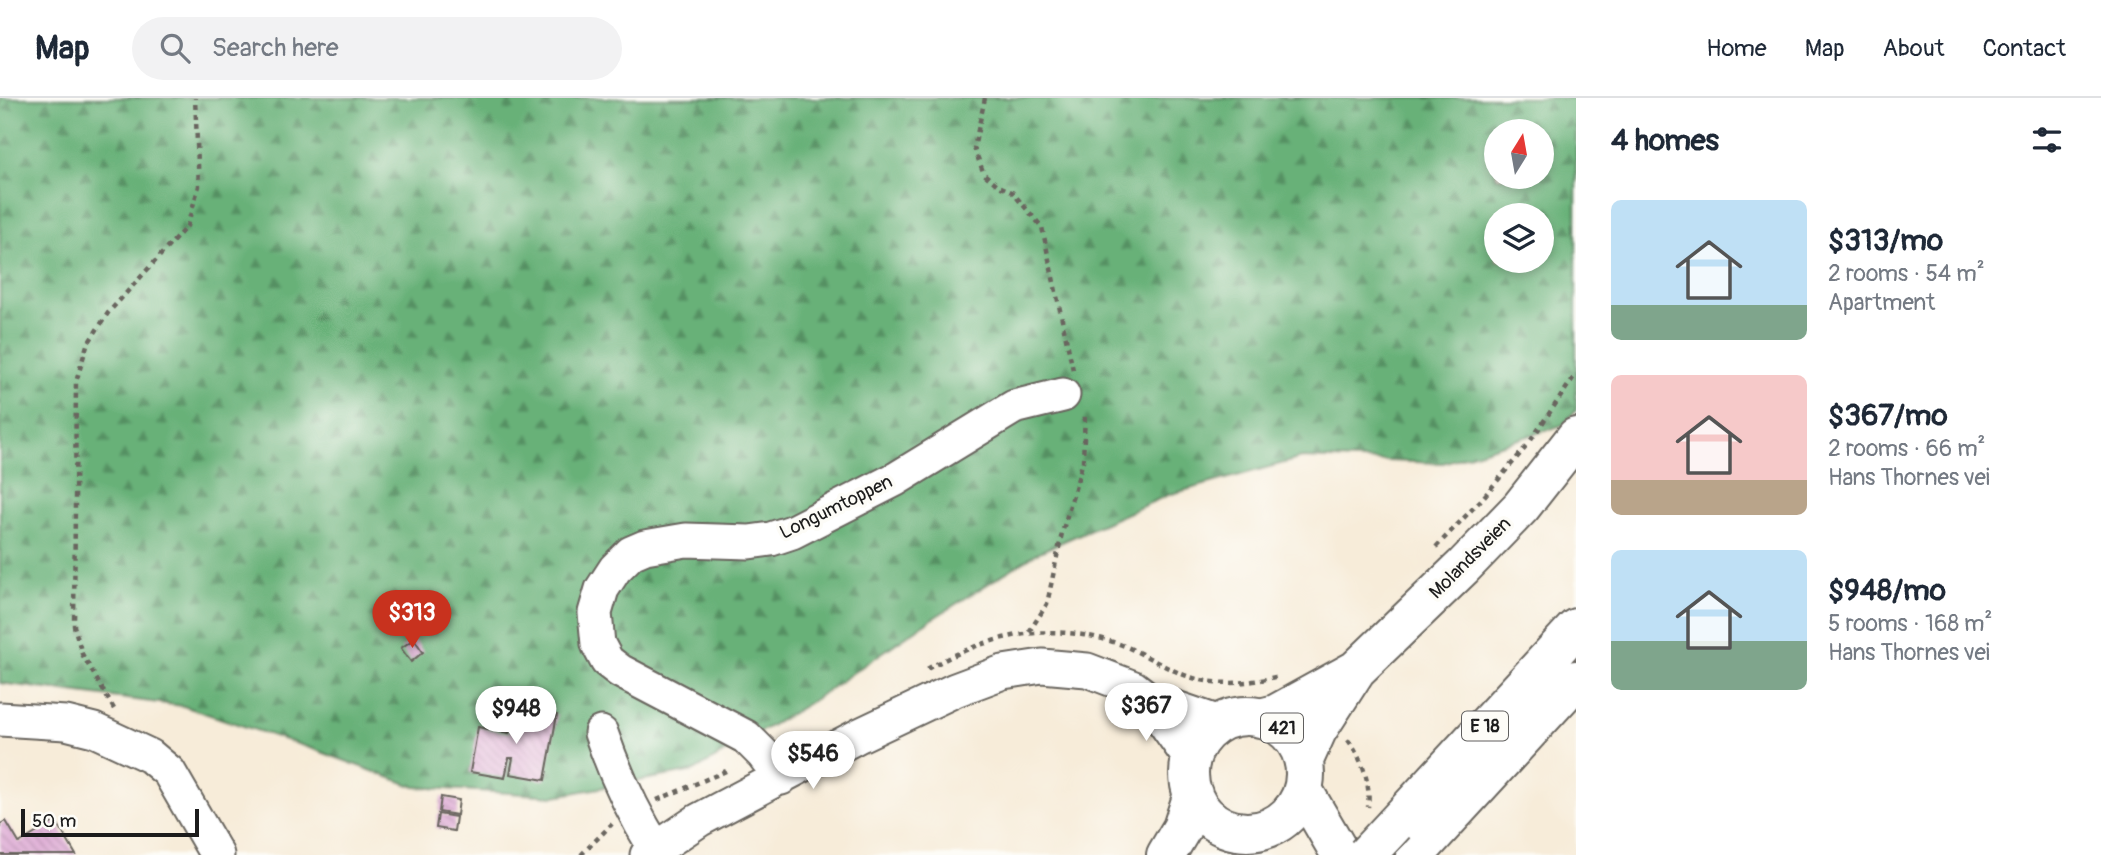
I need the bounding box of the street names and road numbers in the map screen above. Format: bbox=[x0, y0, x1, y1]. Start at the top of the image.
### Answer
street label: Longumtoppen bbox=[776, 469, 896, 545]
street label: Molandsveien bbox=[1424, 512, 1516, 604]
road number: E 18 bbox=[1462, 712, 1508, 740]
road number: 421 bbox=[1261, 714, 1303, 742]

